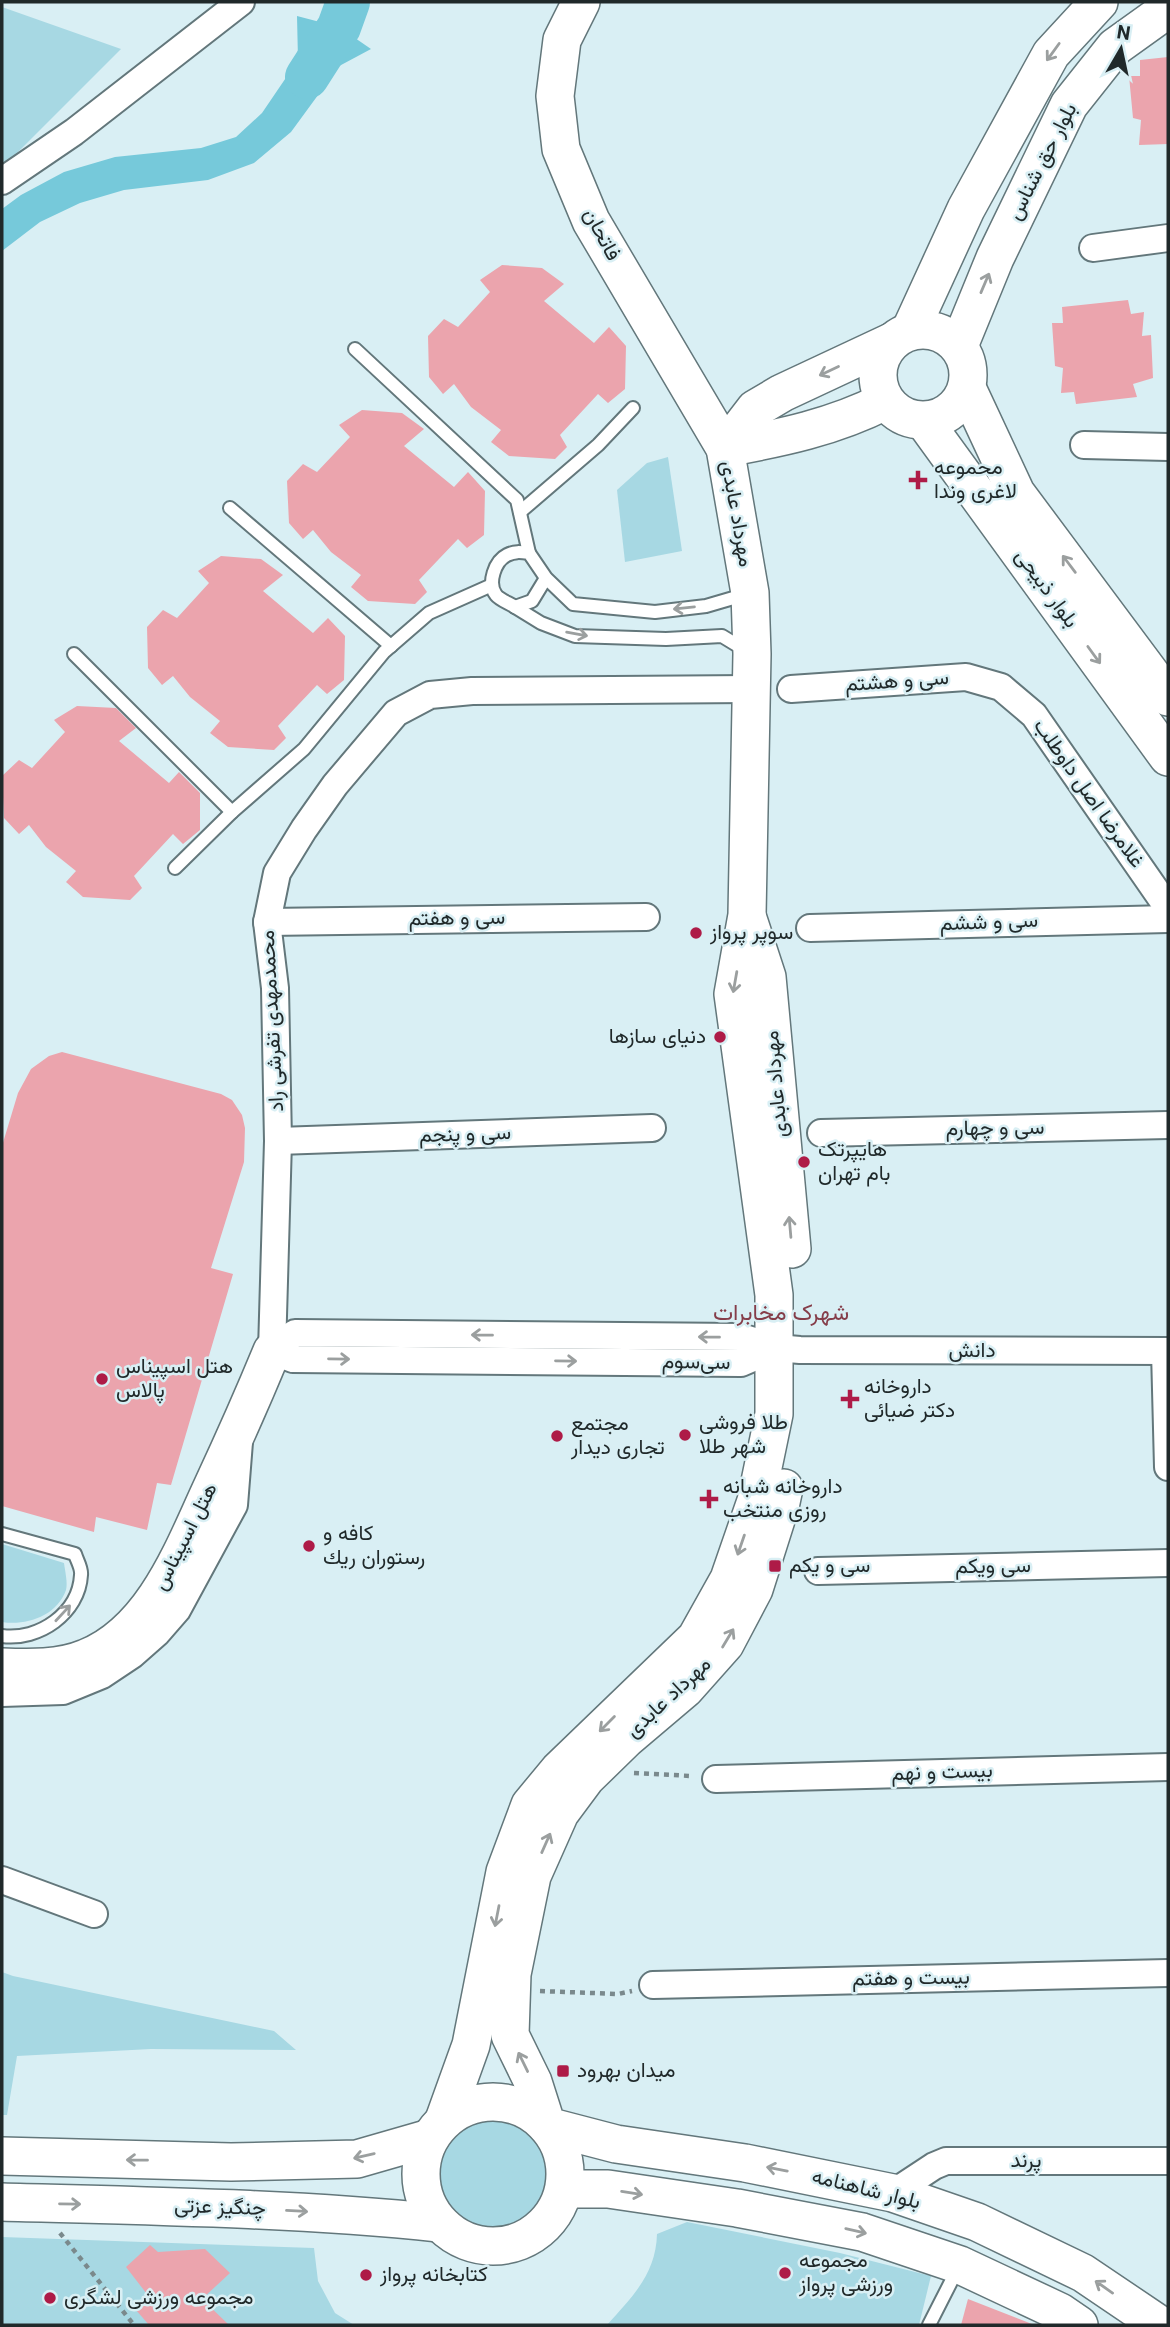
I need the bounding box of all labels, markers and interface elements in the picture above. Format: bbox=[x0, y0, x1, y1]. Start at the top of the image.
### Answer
north arrow bbox=[1086, 14, 1156, 84]
text: N bbox=[1114, 19, 1132, 50]
one-way arrow bbox=[1046, 43, 1061, 61]
street label: بلوار حق شناس bbox=[999, 97, 1087, 227]
street label: فاتحان bbox=[573, 203, 629, 267]
one-way arrow bbox=[979, 273, 992, 294]
one-way arrow bbox=[819, 365, 840, 378]
place label: محموعه لاغری وندا bbox=[934, 452, 1017, 509]
street label: مهرداد عابدی bbox=[710, 458, 762, 570]
marker: محموعه لاغری وندا bbox=[908, 470, 928, 490]
street label: بلوار ذبیحی bbox=[1006, 542, 1086, 636]
one-way arrow bbox=[1061, 555, 1076, 574]
one-way arrow bbox=[673, 602, 696, 615]
one-way arrow bbox=[565, 628, 588, 641]
one-way arrow bbox=[1086, 645, 1101, 664]
street label: سی و هشتم bbox=[844, 662, 950, 702]
street label: غلامرضا اصل داوطلب bbox=[1024, 712, 1152, 876]
street label: سی و هفتم bbox=[408, 902, 506, 936]
street label: سی و ششم bbox=[939, 905, 1039, 941]
place label: سوپر پرواز bbox=[709, 917, 793, 950]
marker: سوپر پرواز bbox=[688, 925, 704, 941]
street label: محمدمهدی تفرشی راد bbox=[252, 929, 294, 1113]
one-way arrow bbox=[728, 970, 741, 993]
place label: دنیای سازها bbox=[609, 1021, 706, 1054]
marker: دنیای سازها bbox=[712, 1029, 728, 1045]
street label: مهرداد عابدی bbox=[756, 1029, 798, 1139]
street label: سی و چهارم bbox=[945, 1112, 1045, 1146]
street label: سی و پنجم bbox=[418, 1117, 512, 1153]
place label: هایپرتک بام تهران bbox=[818, 1134, 890, 1191]
marker: هایپرتک بام تهران bbox=[796, 1154, 812, 1170]
one-way arrow bbox=[783, 1216, 796, 1239]
district label: شهرک مخابرات bbox=[713, 1296, 849, 1332]
one-way arrow bbox=[470, 1328, 493, 1342]
one-way arrow bbox=[698, 1330, 721, 1344]
street label: دانش bbox=[949, 1335, 995, 1368]
street label: سی‌سوم bbox=[661, 1346, 731, 1380]
place label: هتل اسپیناس پالاس bbox=[116, 1351, 233, 1408]
one-way arrow bbox=[327, 1352, 350, 1366]
one-way arrow bbox=[554, 1354, 577, 1368]
marker: هتل اسپیناس پالاس bbox=[94, 1371, 110, 1387]
place label: داروخانه دکتر ضیائی bbox=[864, 1371, 955, 1428]
marker: داروخانه دکتر ضیائی bbox=[842, 1391, 858, 1407]
place label: طلا فروشی شهر طلا bbox=[699, 1407, 788, 1464]
place label: مجتمع تجاری دیدار bbox=[570, 1408, 665, 1465]
marker: طلا فروشی شهر طلا bbox=[677, 1427, 693, 1443]
marker: مجتمع تجاری دیدار bbox=[549, 1428, 565, 1444]
place label: داروخانه شبانه روزی منتخب bbox=[723, 1471, 842, 1528]
street label: هتل اسپیناس bbox=[145, 1477, 227, 1597]
marker: داروخانه شبانه روزی منتخب bbox=[701, 1491, 717, 1507]
place label: كافه و رستوران ريك bbox=[323, 1518, 425, 1575]
one-way arrow bbox=[734, 1534, 746, 1556]
marker: كافه و رستوران ريك bbox=[301, 1538, 317, 1554]
place label: سی و یکم bbox=[789, 1550, 870, 1583]
street label: سی ویکم bbox=[955, 1550, 1031, 1584]
marker: سی و یکم bbox=[767, 1558, 783, 1574]
one-way arrow bbox=[54, 1605, 71, 1622]
one-way arrow bbox=[721, 1628, 735, 1648]
street label: مهرداد عابدی bbox=[618, 1649, 720, 1747]
one-way arrow bbox=[598, 1716, 615, 1733]
street label: بیست و نهم bbox=[891, 1755, 993, 1791]
one-way arrow bbox=[540, 1833, 553, 1854]
one-way arrow bbox=[490, 1904, 503, 1927]
street label: بیست و هفتم bbox=[852, 1961, 970, 1997]
one-way arrow bbox=[516, 2052, 529, 2073]
place label: میدان بهرود bbox=[577, 2055, 676, 2088]
marker: میدان بهرود bbox=[555, 2063, 571, 2079]
street label: پرند bbox=[1010, 2145, 1042, 2178]
one-way arrow bbox=[354, 2150, 376, 2163]
one-way arrow bbox=[126, 2153, 149, 2166]
street label: بلوار شاهنامه bbox=[808, 2161, 924, 2219]
one-way arrow bbox=[766, 2162, 789, 2175]
one-way arrow bbox=[620, 2187, 643, 2200]
street label: چنگیز عزتی bbox=[174, 2190, 266, 2226]
one-way arrow bbox=[58, 2197, 81, 2211]
one-way arrow bbox=[286, 2205, 309, 2218]
one-way arrow bbox=[844, 2225, 867, 2239]
place label: مجموعه ورزشی پرواز bbox=[798, 2245, 893, 2302]
place label: کتابخانه پرواز bbox=[379, 2259, 488, 2292]
marker: مجموعه ورزشی پرواز bbox=[777, 2265, 793, 2281]
marker: کتابخانه پرواز bbox=[358, 2267, 374, 2283]
one-way arrow bbox=[1094, 2279, 1114, 2293]
place label: مجموعه ورزشی لشگری bbox=[64, 2282, 253, 2315]
marker: مجموعه ورزشی لشگری bbox=[42, 2290, 58, 2306]

